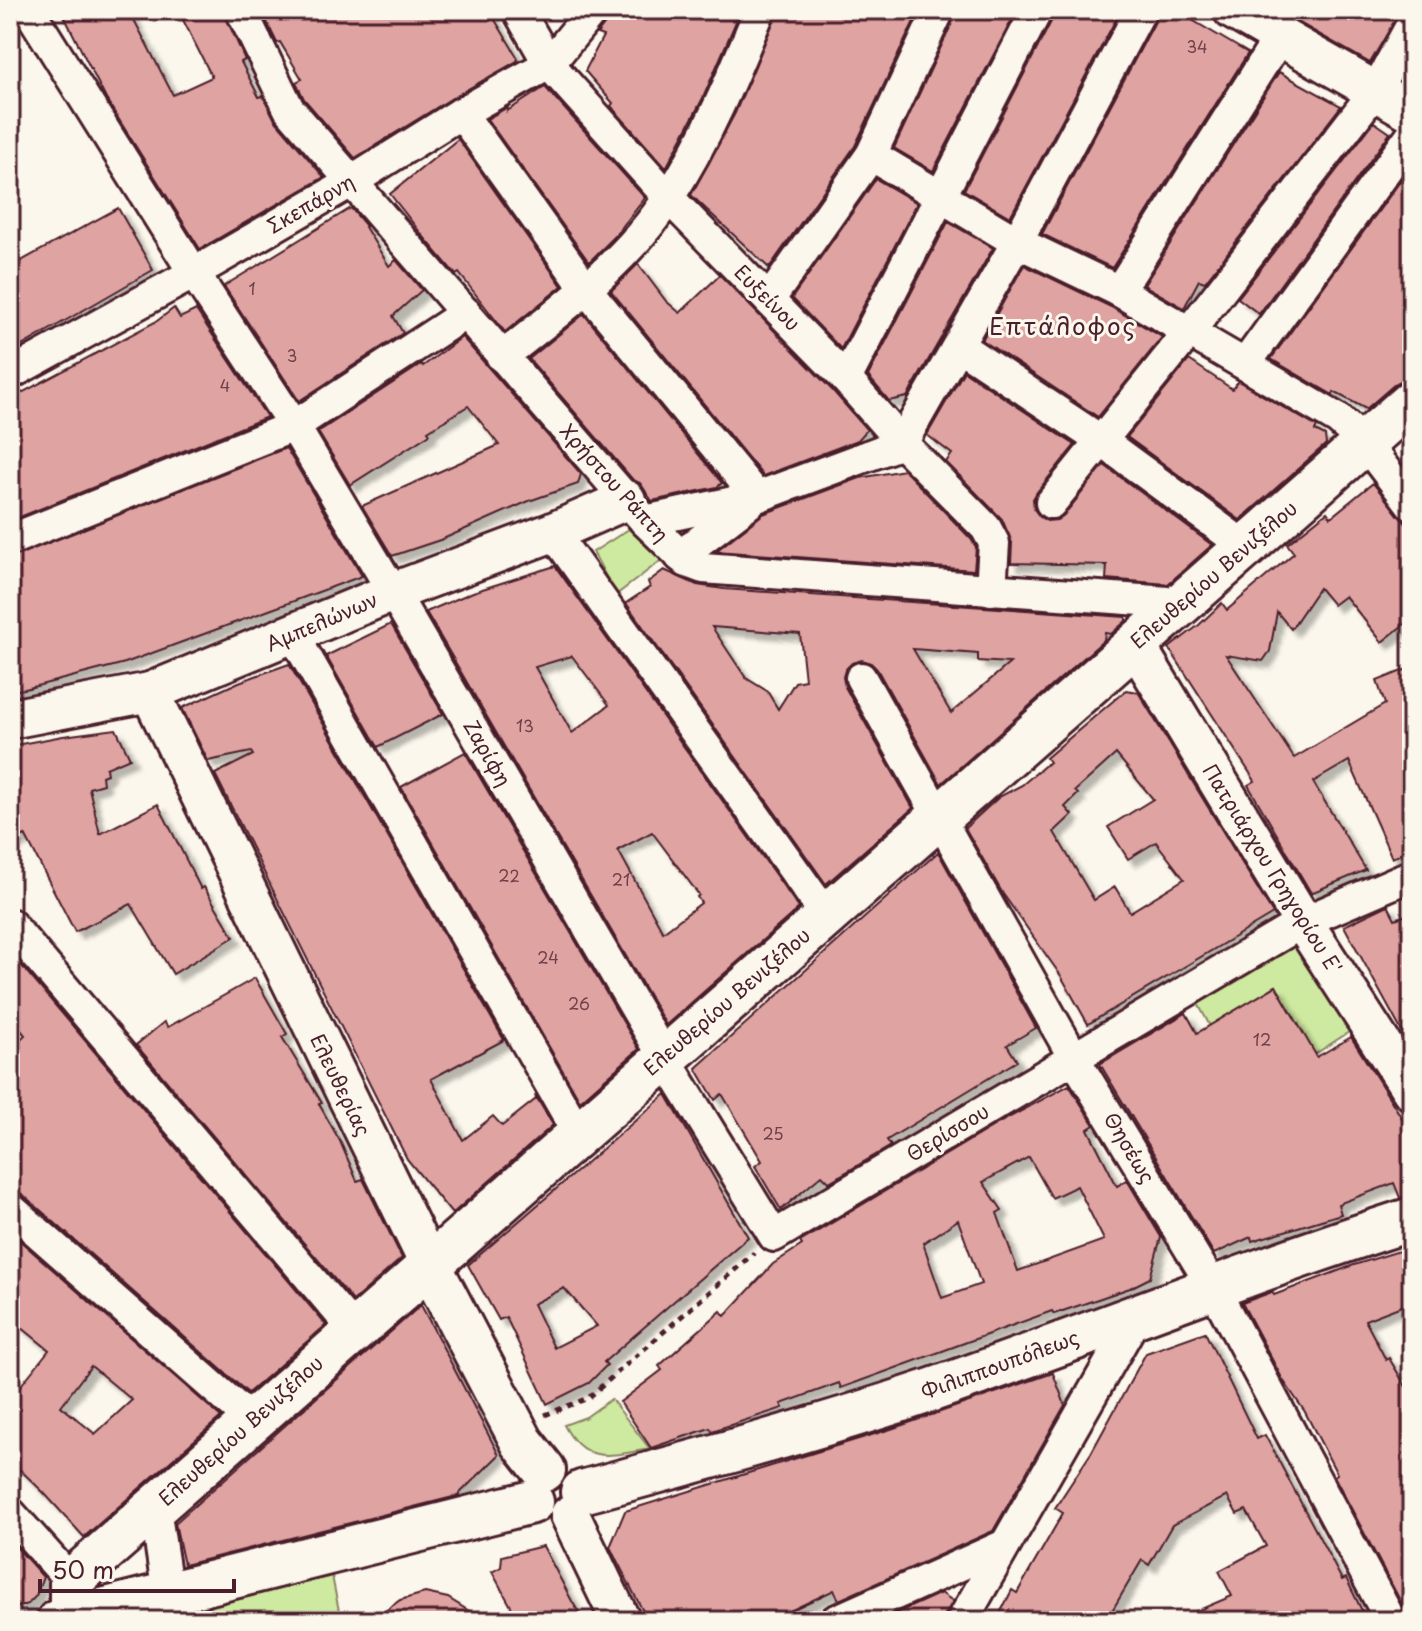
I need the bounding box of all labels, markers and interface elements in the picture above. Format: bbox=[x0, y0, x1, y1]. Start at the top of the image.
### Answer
house number: 34 bbox=[1186, 34, 1208, 58]
street label: Σκεπάρνη bbox=[261, 166, 360, 240]
street label: Ευξείνου bbox=[728, 257, 808, 337]
house number: 1 bbox=[248, 276, 256, 300]
district label: Επτάλοφος bbox=[989, 307, 1137, 343]
house number: 3 bbox=[287, 343, 297, 367]
house number: 4 bbox=[220, 373, 230, 397]
street label: Χρήστου Ράπτη bbox=[553, 416, 676, 548]
street label: Ελευθερίου Βενιζέλου bbox=[1123, 493, 1303, 655]
street label: Αμπελώνων bbox=[261, 584, 382, 658]
street label: Ζαρίφη bbox=[457, 713, 519, 792]
house number: 13 bbox=[516, 713, 534, 737]
street label: Πατριάρχου Γρηγορίου Ε' bbox=[1196, 758, 1350, 979]
house number: 22 bbox=[498, 863, 520, 887]
house number: 21 bbox=[612, 867, 630, 891]
street label: Ελευθερίου Βενιζέλου bbox=[636, 920, 816, 1082]
house number: 24 bbox=[537, 945, 559, 969]
house number: 26 bbox=[568, 991, 590, 1015]
house number: 12 bbox=[1253, 1027, 1271, 1051]
street label: Ελευθερίας bbox=[303, 1028, 379, 1141]
street label: Θερίσσου bbox=[900, 1096, 994, 1169]
street label: Θησέως bbox=[1097, 1106, 1163, 1189]
house number: 25 bbox=[762, 1121, 784, 1145]
street label: Φιλιππουπόλεως bbox=[917, 1322, 1083, 1407]
street label: Ελευθερίου Βενιζέλου bbox=[151, 1348, 329, 1513]
scale bar bbox=[40, 1543, 234, 1593]
text: 50 m bbox=[52, 1551, 114, 1587]

